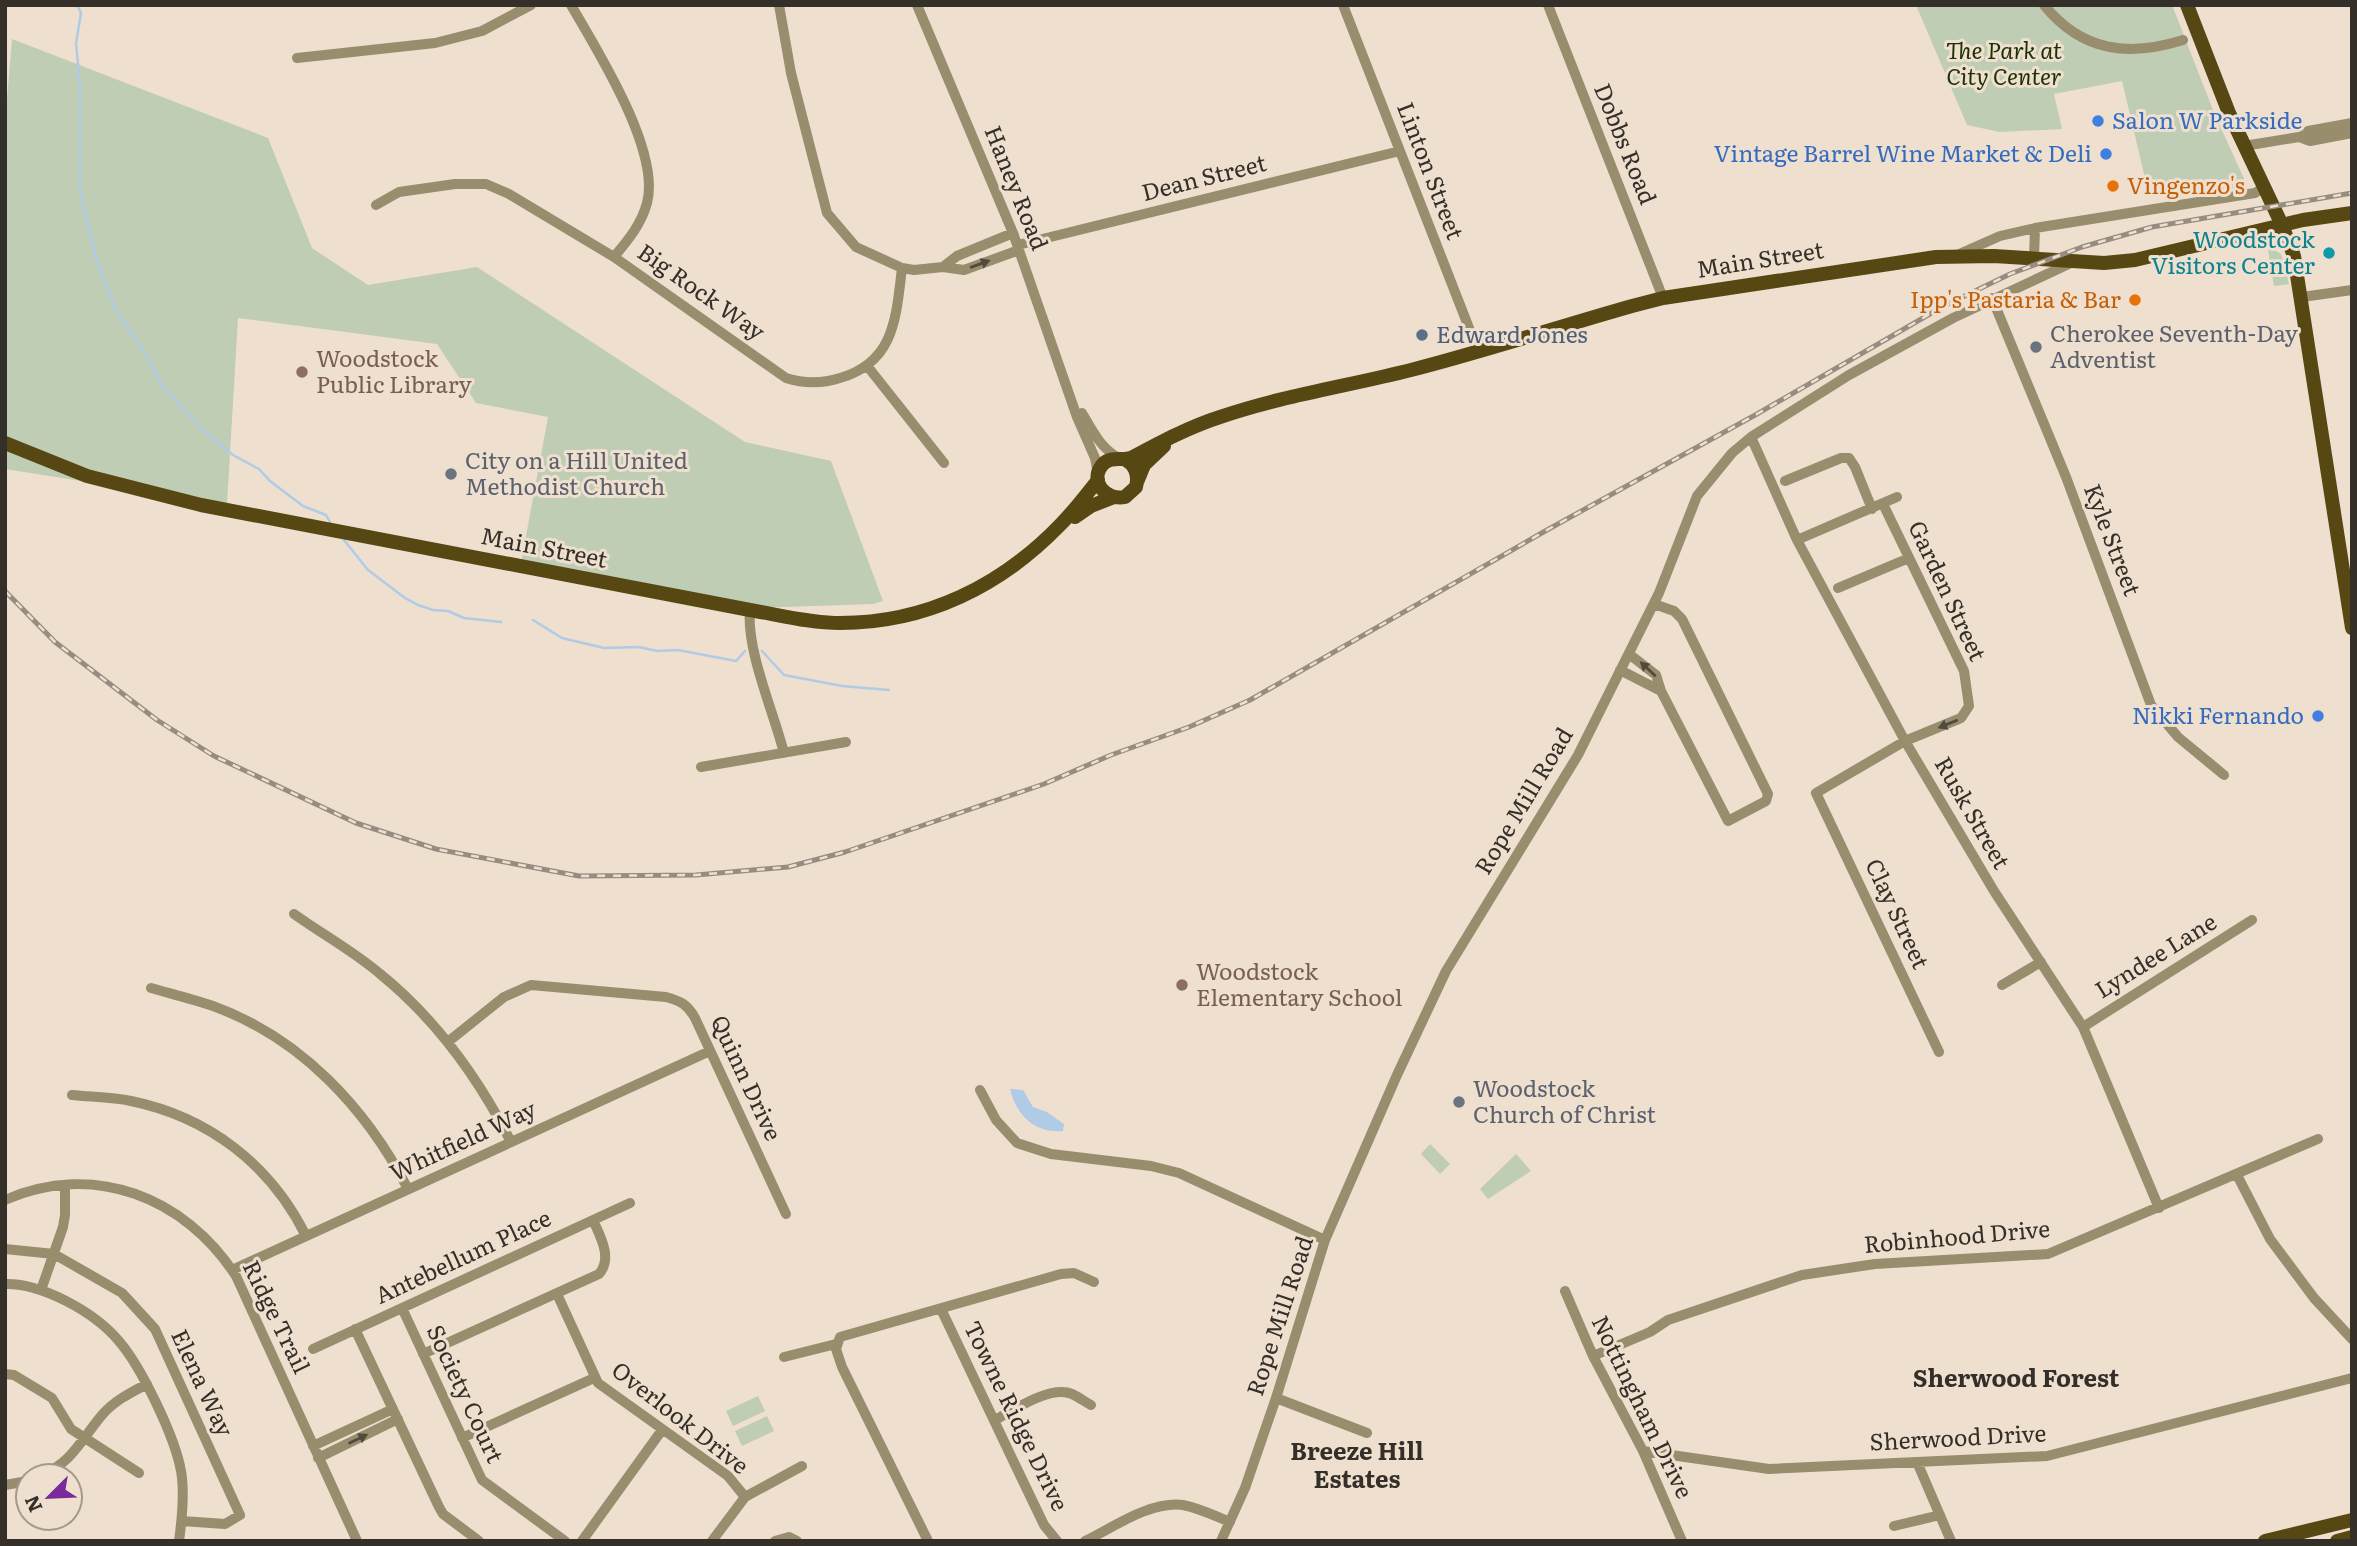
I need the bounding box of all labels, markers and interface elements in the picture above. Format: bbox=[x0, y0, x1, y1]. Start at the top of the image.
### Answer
park label: The Park at City Center bbox=[1946, 32, 2062, 92]
street label: Dobbs Road bbox=[1587, 78, 1667, 209]
street label: Linton Street bbox=[1390, 97, 1474, 245]
place label: Salon W Parkside bbox=[2112, 102, 2303, 136]
marker: Salon W Parkside bbox=[2090, 113, 2106, 129]
street label: Haney Road bbox=[977, 120, 1058, 255]
place label: Vintage Barrel Wine Market & Deli bbox=[1714, 135, 2092, 169]
street label: Dean Street bbox=[1138, 144, 1270, 208]
marker: Vintage Barrel Wine Market & Deli bbox=[2098, 146, 2114, 162]
place label: Vingenzo's bbox=[2127, 167, 2245, 201]
marker: Vingenzo's bbox=[2105, 178, 2121, 194]
place label: Woodstock Visitors Center bbox=[2151, 221, 2316, 281]
street label: Main Street bbox=[1694, 231, 1826, 285]
street label: Big Rock Way bbox=[631, 234, 773, 347]
marker: Woodstock Visitors Center bbox=[2321, 245, 2337, 261]
one-way arrow bbox=[970, 258, 991, 269]
place label: Ipp's Pastaria & Bar bbox=[1910, 281, 2121, 315]
marker: Ipp's Pastaria & Bar bbox=[2127, 292, 2143, 308]
place label: Cherokee Seventh-Day Adventist bbox=[2050, 315, 2299, 375]
place label: Edward Jones bbox=[1436, 316, 1588, 350]
marker: Edward Jones bbox=[1414, 327, 1430, 343]
marker: Cherokee Seventh-Day Adventist bbox=[2028, 339, 2044, 355]
place label: Woodstock Public Library bbox=[316, 340, 473, 400]
marker: Woodstock Public Library bbox=[294, 364, 310, 380]
place label: City on a Hill United Methodist Church bbox=[465, 442, 688, 502]
marker: City on a Hill United Methodist Church bbox=[443, 466, 459, 482]
street label: Kyle Street bbox=[2077, 478, 2151, 601]
street label: Garden Street bbox=[1901, 514, 1996, 667]
street label: Main Street bbox=[478, 517, 611, 575]
one-way arrow bbox=[1640, 661, 1657, 677]
place label: Nikki Fernando bbox=[2132, 697, 2304, 731]
marker: Nikki Fernando bbox=[2310, 708, 2326, 724]
one-way arrow bbox=[1937, 718, 1958, 729]
street label: Rope Mill Road bbox=[1465, 720, 1580, 880]
street label: Rusk Street bbox=[1928, 749, 2020, 875]
street label: Clay Street bbox=[1858, 852, 1940, 975]
street label: Lyndee Lane bbox=[2088, 903, 2222, 1005]
place label: Woodstock Elementary School bbox=[1196, 953, 1403, 1013]
marker: Woodstock Elementary School bbox=[1174, 977, 1190, 993]
street label: Quinn Drive bbox=[704, 1009, 792, 1146]
place label: Woodstock Church of Christ bbox=[1473, 1070, 1656, 1130]
street label: Whitfield Way bbox=[383, 1090, 542, 1188]
marker: Woodstock Church of Christ bbox=[1451, 1094, 1467, 1110]
street label: Antebellum Place bbox=[369, 1199, 556, 1311]
street label: Robinhood Drive bbox=[1862, 1210, 2051, 1260]
street label: Rope Mill Road bbox=[1236, 1231, 1320, 1400]
street label: Ridge Trail bbox=[236, 1254, 320, 1379]
street label: Nottingham Drive bbox=[1585, 1309, 1703, 1503]
street label: Towne Ridge Drive bbox=[957, 1314, 1079, 1516]
street label: Society Court bbox=[420, 1318, 514, 1469]
street label: Elena Way bbox=[164, 1323, 244, 1442]
street label: Overlook Drive bbox=[606, 1352, 757, 1481]
district label: Sherwood Forest bbox=[1913, 1359, 2120, 1394]
street label: Sherwood Drive bbox=[1869, 1414, 2047, 1458]
district label: Breeze Hill Estates bbox=[1290, 1432, 1424, 1495]
one-way arrow bbox=[348, 1433, 368, 1444]
north arrow bbox=[14, 1462, 84, 1532]
text: N bbox=[17, 1491, 49, 1517]

